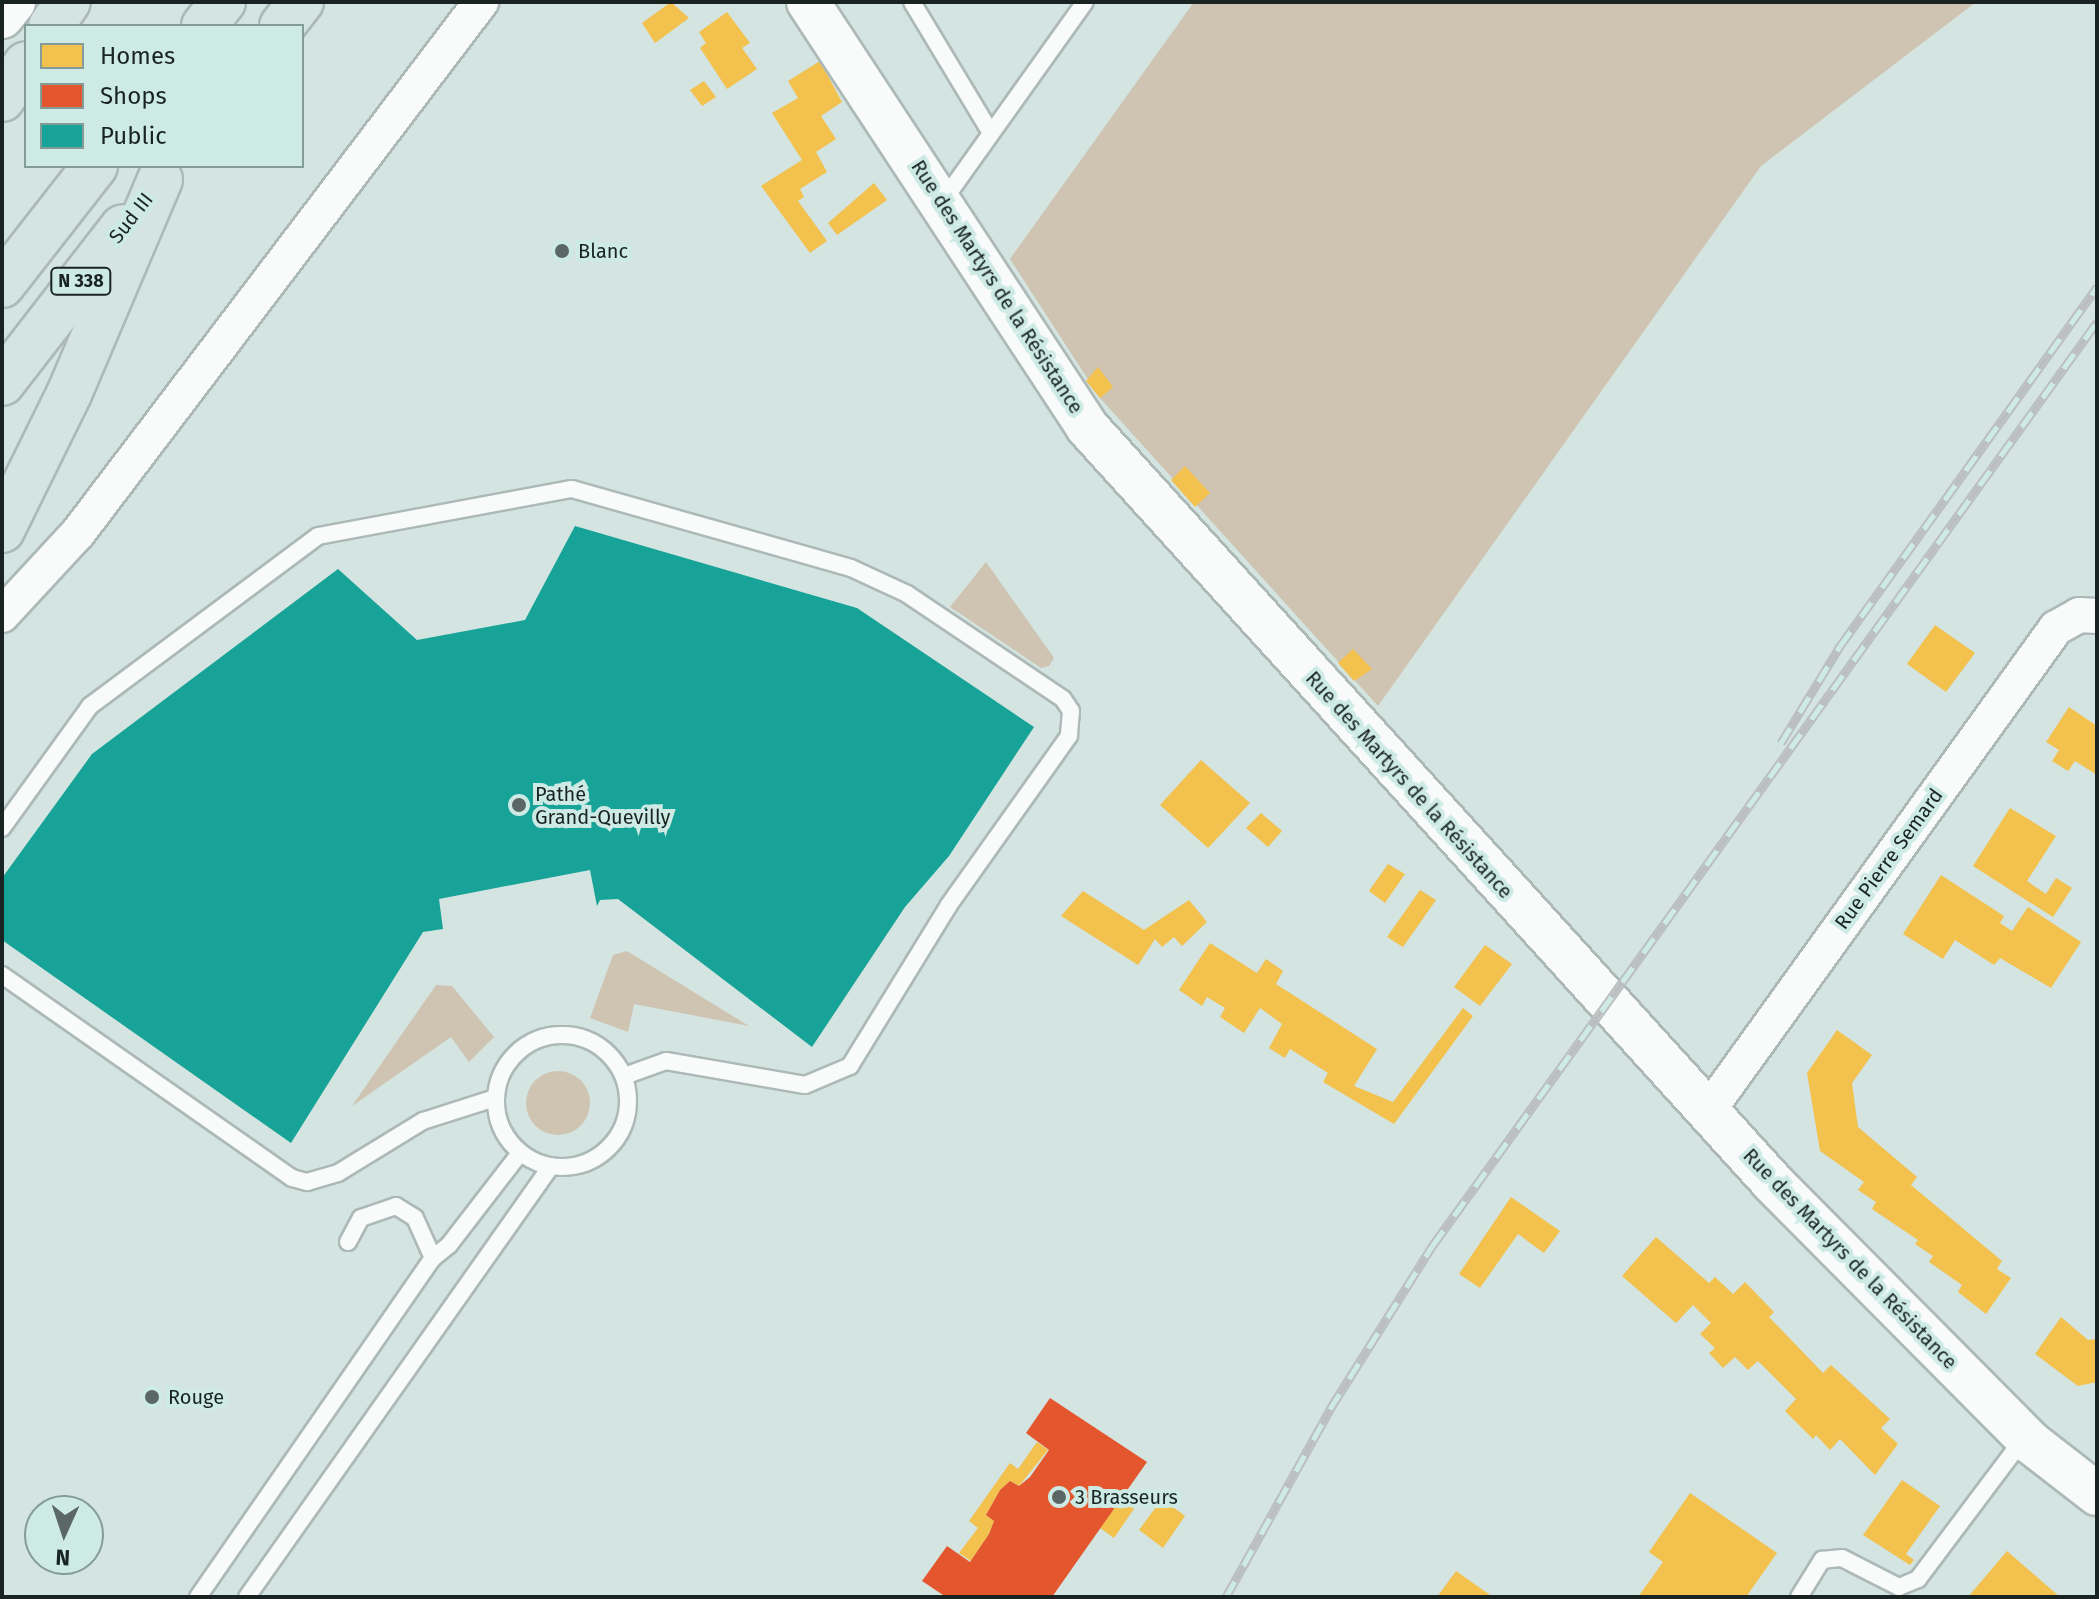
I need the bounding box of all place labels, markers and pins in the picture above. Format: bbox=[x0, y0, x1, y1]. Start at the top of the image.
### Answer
place label: Blanc bbox=[578, 239, 628, 263]
marker: Blanc bbox=[553, 242, 571, 260]
place label: Pathé Grand-Quevilly bbox=[535, 782, 670, 829]
marker: Pathé Grand-Quevilly bbox=[510, 796, 528, 814]
place label: Rouge bbox=[168, 1385, 224, 1409]
marker: Rouge bbox=[143, 1388, 161, 1406]
place label: 3 Brasseurs bbox=[1075, 1485, 1178, 1509]
marker: 3 Brasseurs bbox=[1050, 1488, 1068, 1506]

